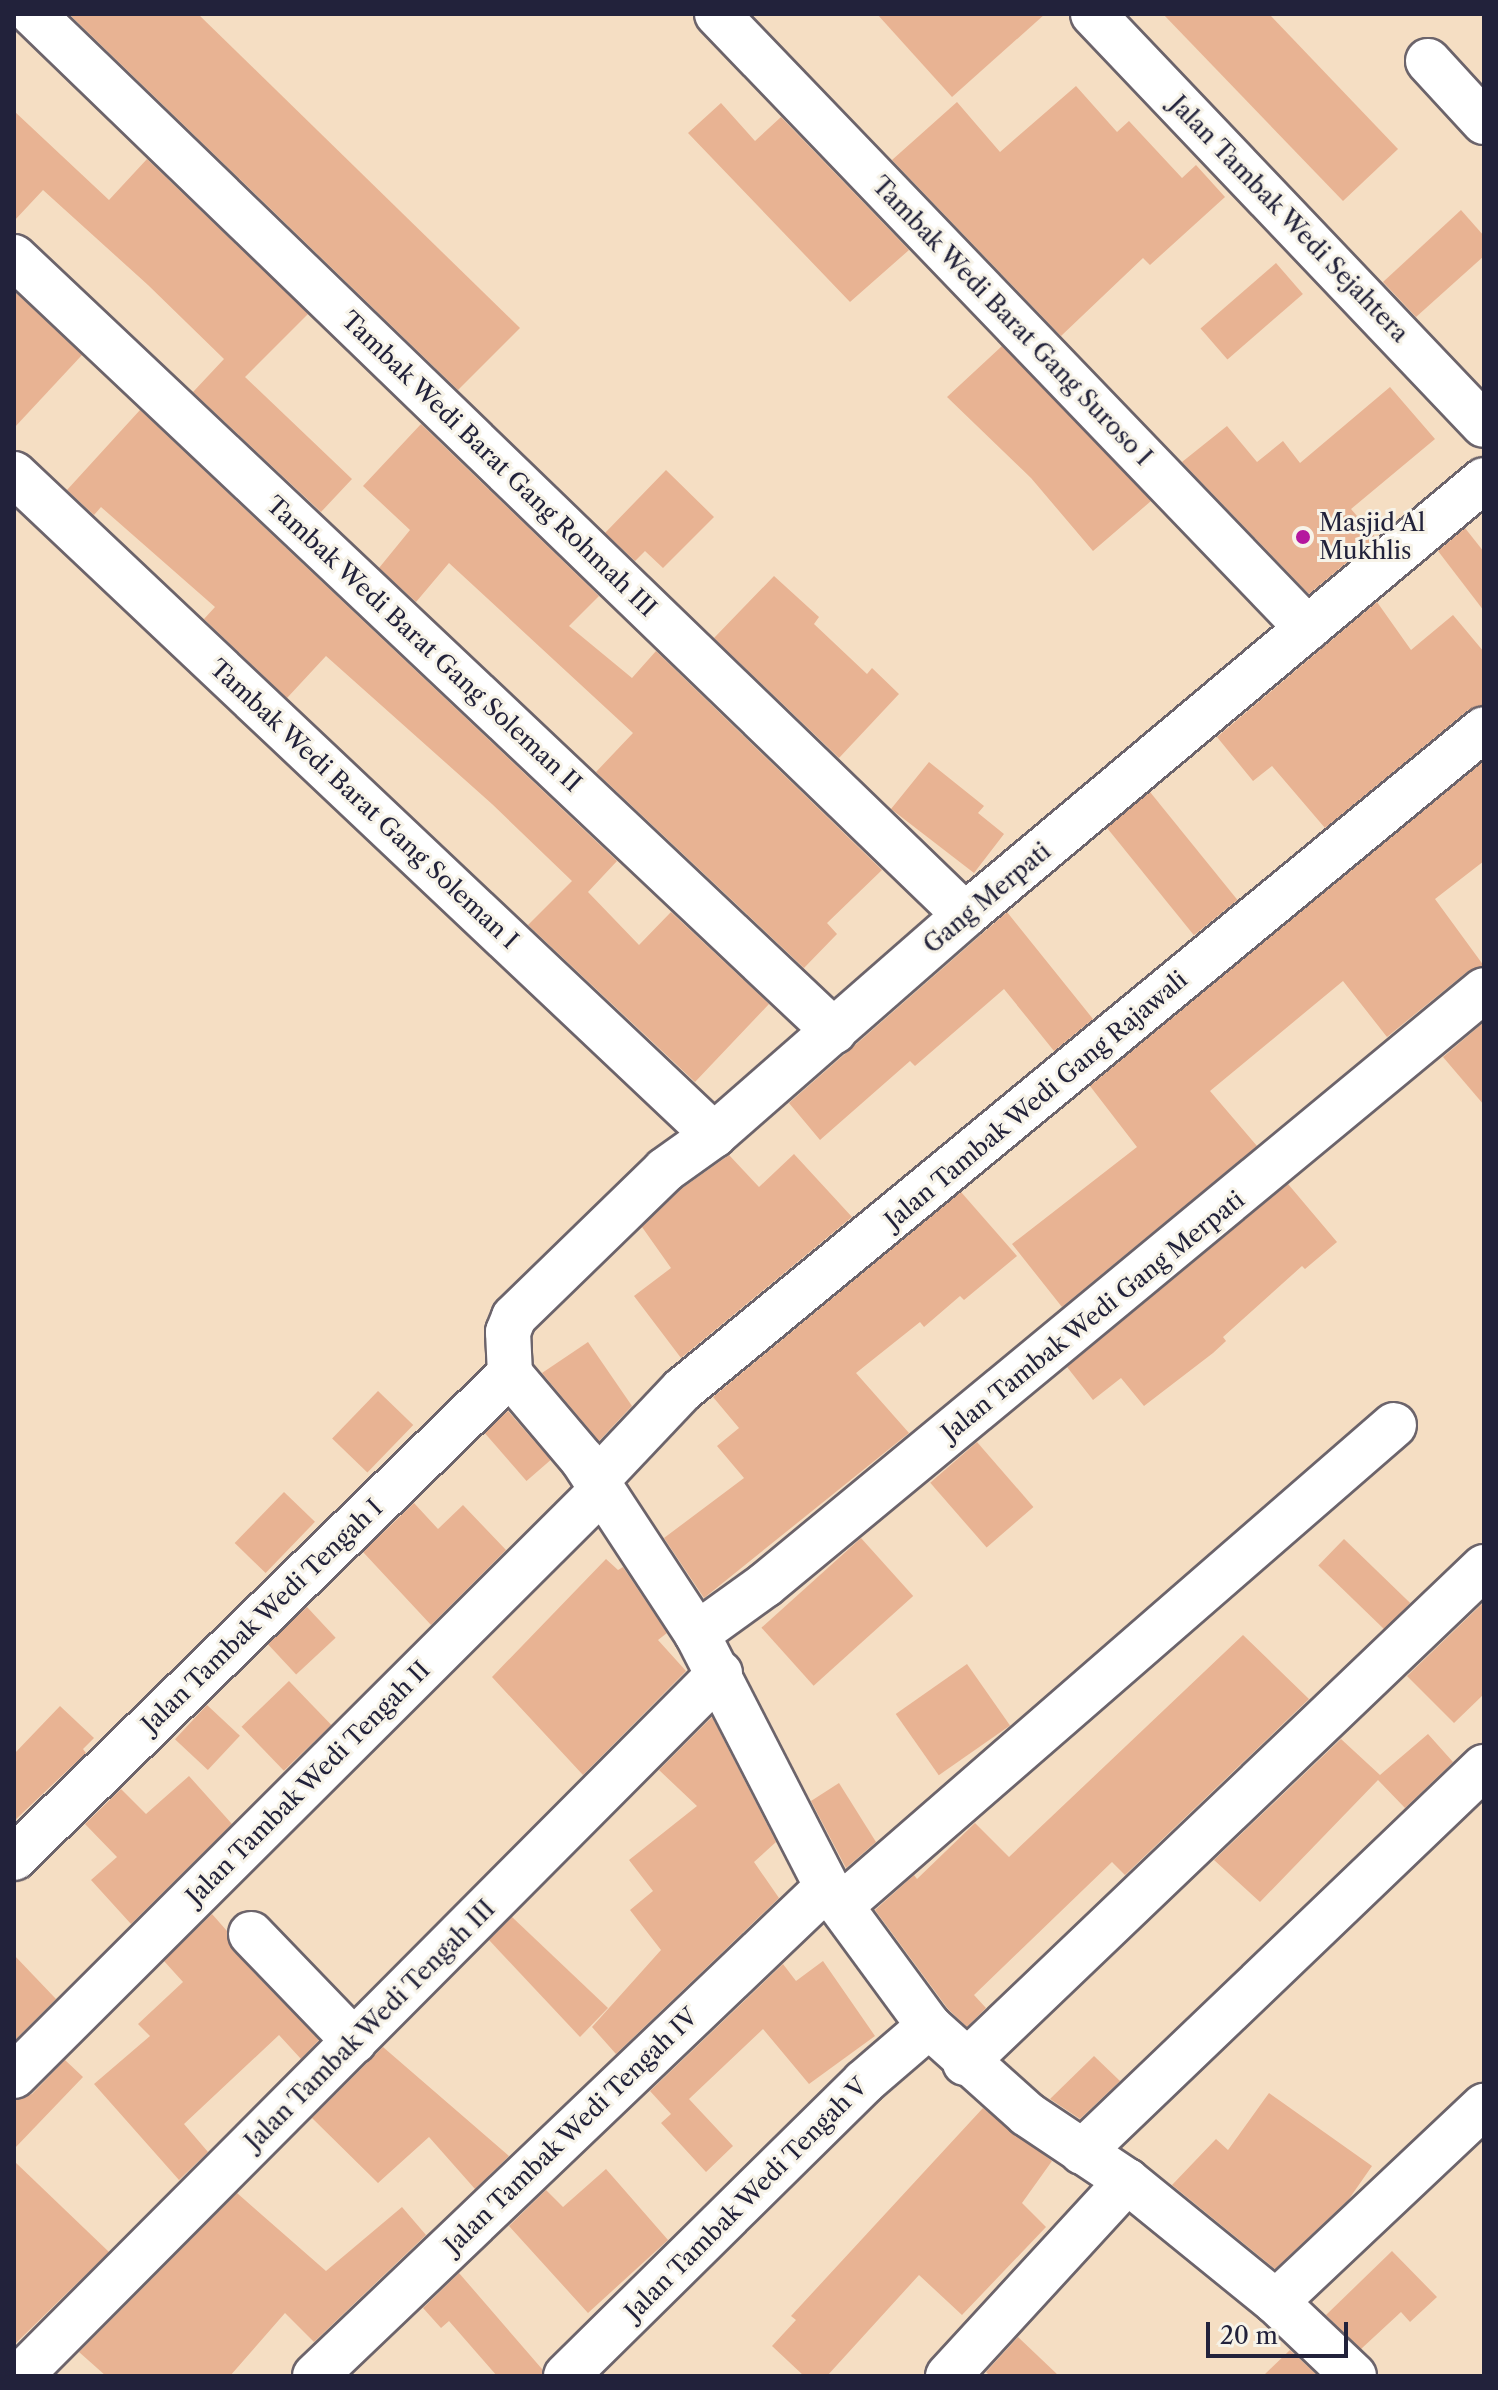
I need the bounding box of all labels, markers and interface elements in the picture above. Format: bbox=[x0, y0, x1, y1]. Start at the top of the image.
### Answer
street label: Jalan Tambak Wedi Sejahtera bbox=[1163, 89, 1415, 349]
street label: Tambak Wedi Barat Gang Suroso I bbox=[866, 170, 1158, 472]
street label: Tambak Wedi Barat Gang Rohmah III bbox=[335, 305, 663, 623]
street label: Tambak Wedi Barat Gang Soleman II bbox=[260, 490, 588, 798]
place label: Masjid Al Mukhlis bbox=[1319, 509, 1426, 565]
marker: Masjid Al Mukhlis bbox=[1294, 528, 1312, 546]
street label: Tambak Wedi Barat Gang Soleman I bbox=[203, 653, 525, 955]
street label: Gang Merpati bbox=[918, 837, 1056, 959]
street label: Jalan Tambak Wedi Gang Rajawali bbox=[878, 964, 1194, 1236]
street label: Jalan Tambak Wedi Gang Merpati bbox=[935, 1184, 1251, 1448]
street label: Jalan Tambak Wedi Tengah I bbox=[135, 1492, 389, 1740]
street label: Jalan Tambak Wedi Tengah II bbox=[179, 1654, 437, 1912]
street label: Jalan Tambak Wedi Tengah III bbox=[238, 1893, 502, 2157]
street label: Jalan Tambak Wedi Tengah IV bbox=[438, 2001, 704, 2261]
street label: Jalan Tambak Wedi Tengah V bbox=[618, 2071, 874, 2327]
scale bar bbox=[1210, 2306, 1352, 2356]
text: 20 m bbox=[1220, 2321, 1278, 2350]

